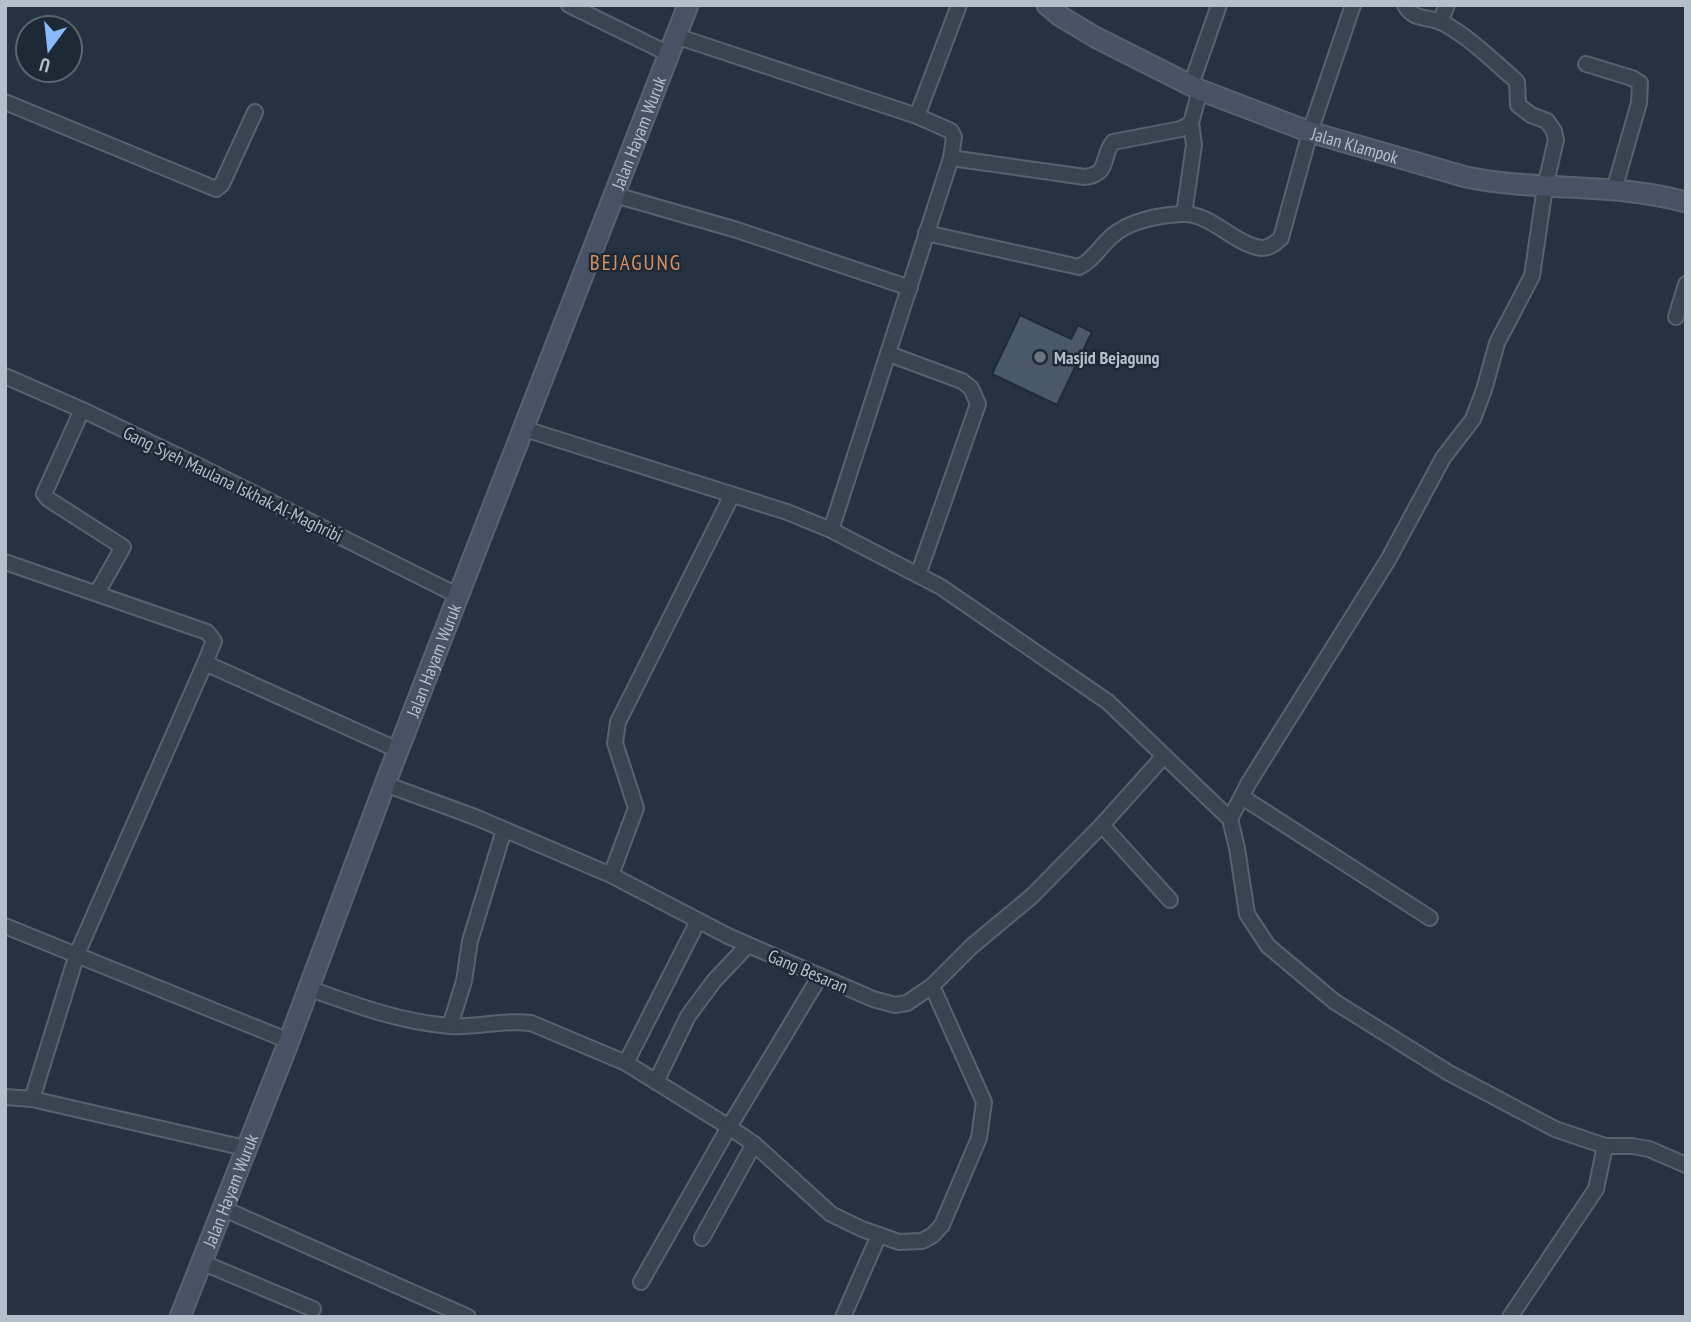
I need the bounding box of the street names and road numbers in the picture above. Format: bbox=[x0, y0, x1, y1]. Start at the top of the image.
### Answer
street label: Jalan Hayam Wuruk bbox=[606, 73, 671, 194]
street label: Jalan Klampok bbox=[1308, 121, 1401, 168]
street label: Gang Syeh Maulana Iskhak Al-Maghribi bbox=[120, 421, 346, 547]
street label: Jalan Hayam Wuruk bbox=[400, 600, 466, 721]
street label: Gang Besaran bbox=[764, 944, 852, 998]
street label: Jalan Hayam Wuruk bbox=[197, 1131, 263, 1251]

